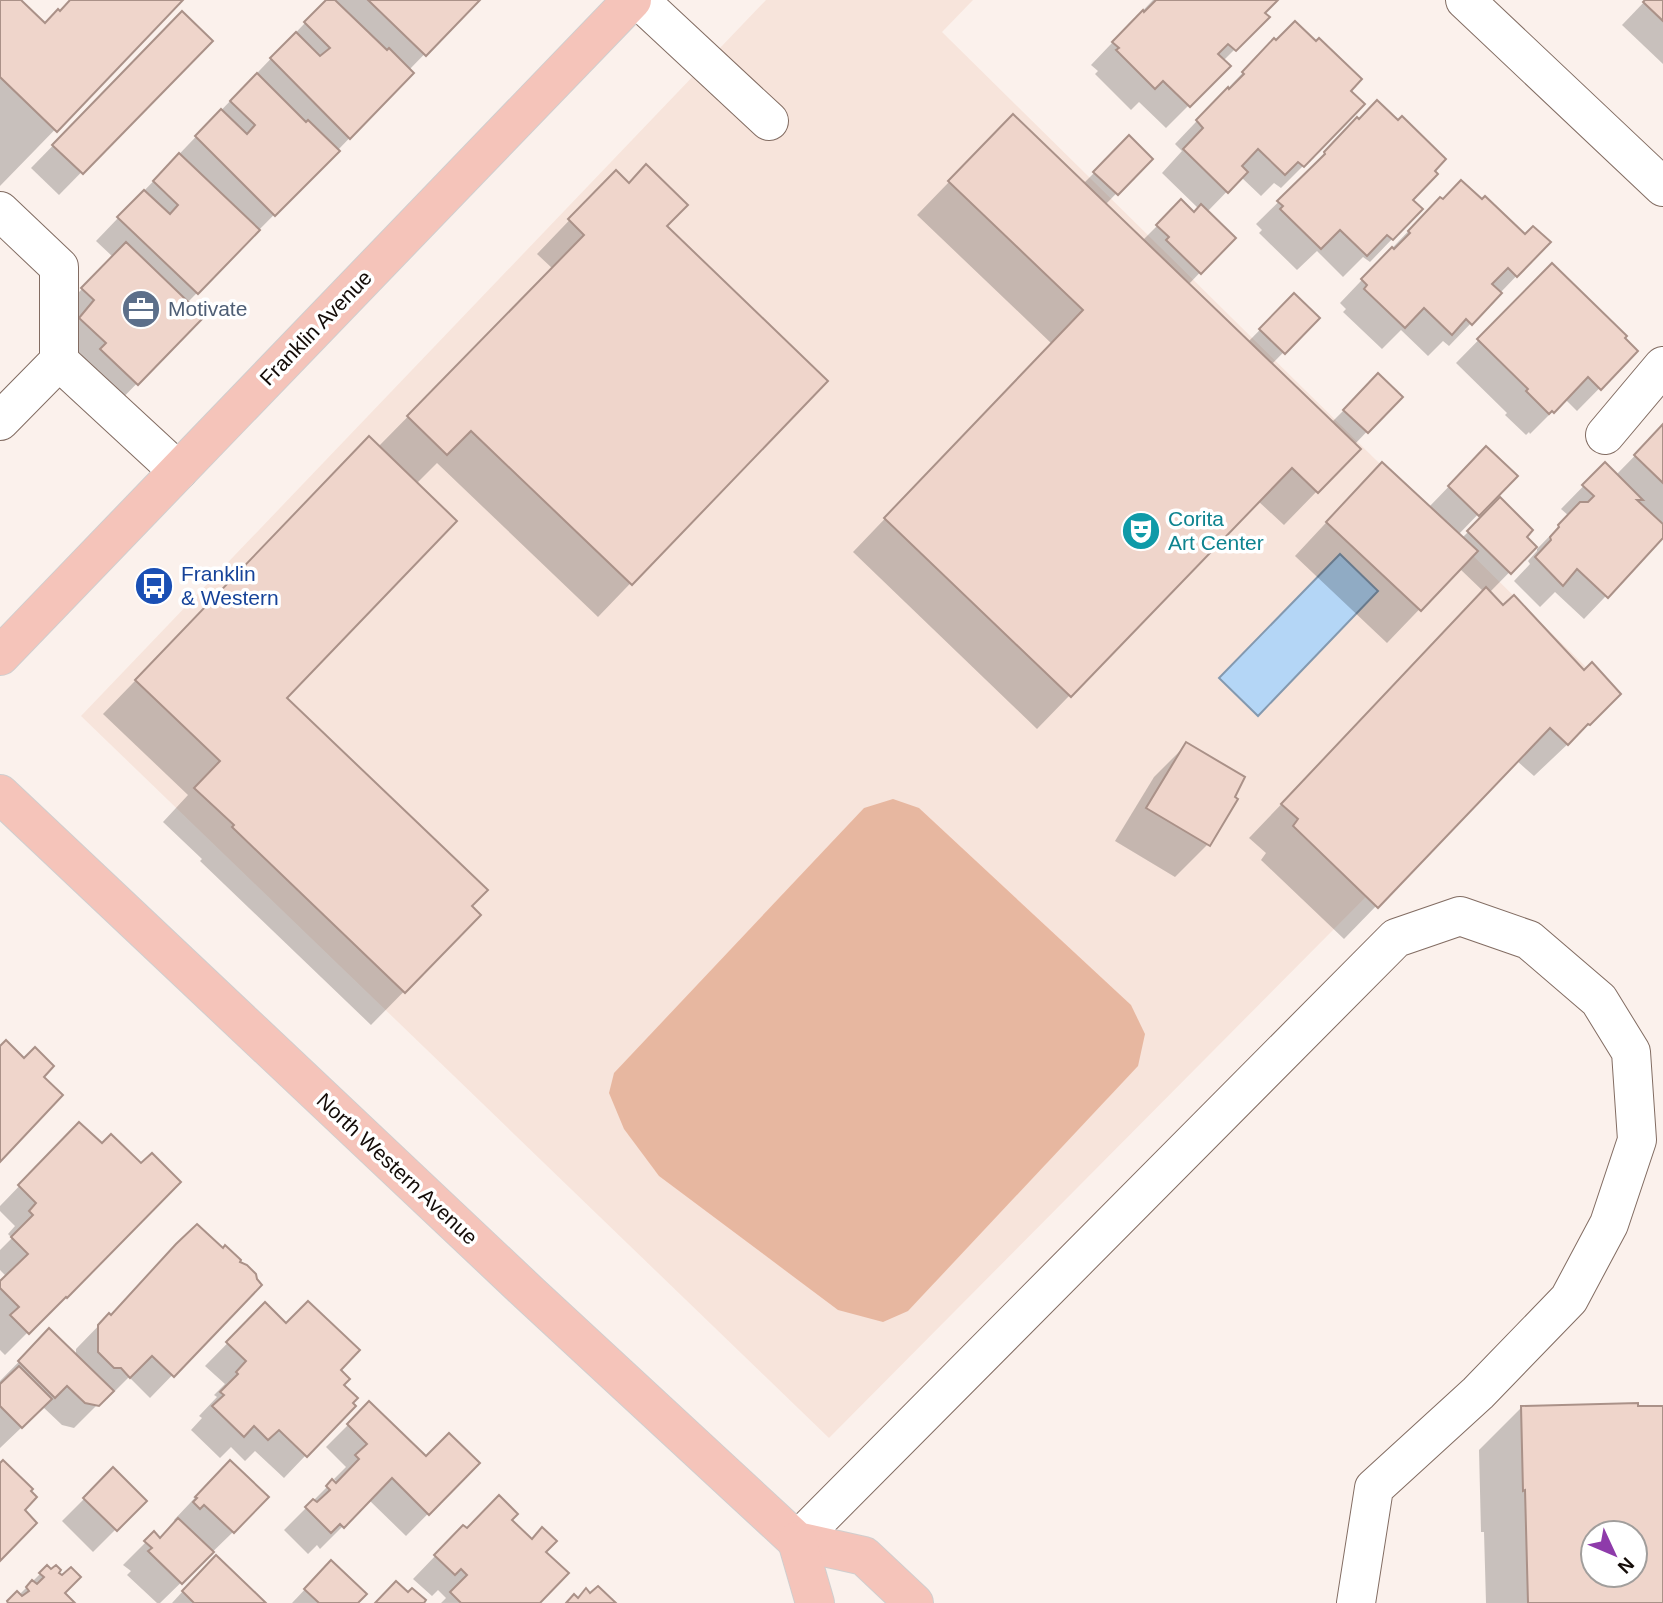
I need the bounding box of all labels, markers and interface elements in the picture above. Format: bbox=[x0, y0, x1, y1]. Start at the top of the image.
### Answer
street label: Franklin Avenue bbox=[255, 266, 376, 390]
office icon: Motivate bbox=[120, 288, 162, 330]
place label: Motivate bbox=[168, 297, 247, 320]
place label: Corita Art Center bbox=[1168, 507, 1264, 554]
theatre icon: Corita Art Center bbox=[1120, 510, 1162, 552]
place label: Franklin & Western bbox=[181, 562, 279, 609]
bus stop icon: Franklin & Western bbox=[133, 565, 175, 607]
street label: North Western Avenue bbox=[313, 1088, 482, 1249]
north arrow bbox=[1579, 1519, 1649, 1589]
text: N bbox=[1614, 1553, 1638, 1578]

